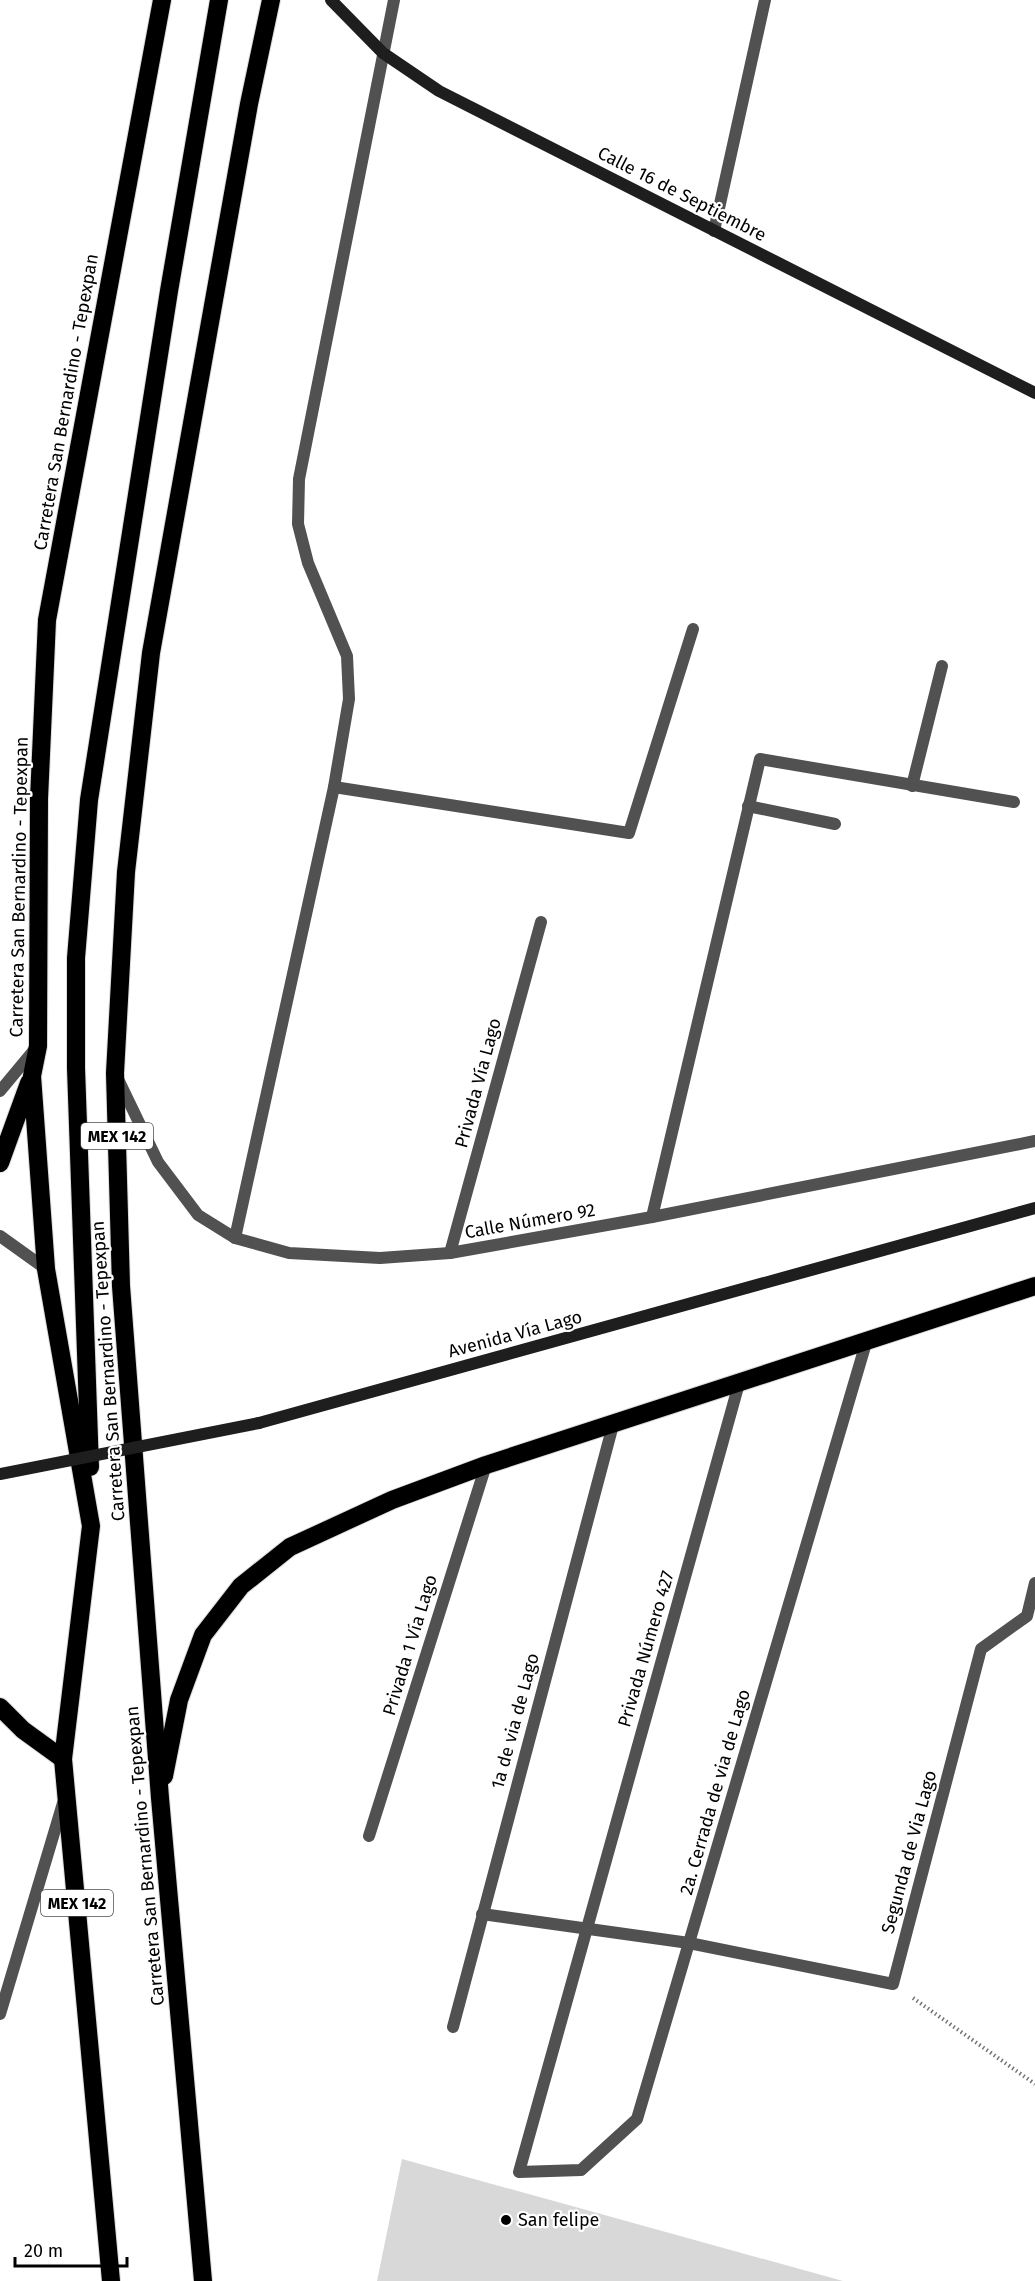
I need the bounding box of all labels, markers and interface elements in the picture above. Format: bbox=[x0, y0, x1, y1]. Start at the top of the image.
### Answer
street label: Calle 16 de Septiembre bbox=[594, 142, 770, 246]
street label: Carretera San Bernardino - Tepexpan bbox=[29, 252, 103, 552]
street label: Carretera San Bernardino - Tepexpan bbox=[5, 736, 33, 1038]
street label: Privada Vía Lago bbox=[450, 1016, 506, 1150]
road number: MEX 142 bbox=[81, 1123, 153, 1149]
street label: Calle Número 92 bbox=[463, 1199, 597, 1243]
street label: Carretera San Bernardino - Tepexpan bbox=[87, 1220, 129, 1522]
street label: Avenida Vía Lago bbox=[446, 1306, 584, 1362]
street label: Privada Número 427 bbox=[613, 1568, 679, 1730]
street label: Privada 1 Vía Lago bbox=[378, 1572, 442, 1718]
street label: 1a de via de Lago bbox=[486, 1651, 544, 1791]
street label: 2a. Cerrada de via de Lago bbox=[675, 1687, 755, 1897]
street label: Carretera San Bernardino - Tepexpan bbox=[121, 1705, 169, 2007]
street label: Segunda de Via Lago bbox=[877, 1768, 941, 1936]
road number: MEX 142 bbox=[41, 1890, 113, 1916]
place label: San felipe bbox=[518, 2209, 599, 2231]
marker: San felipe bbox=[499, 2213, 513, 2227]
scale bar bbox=[15, 2230, 128, 2268]
text: 20 m bbox=[24, 2240, 63, 2262]

